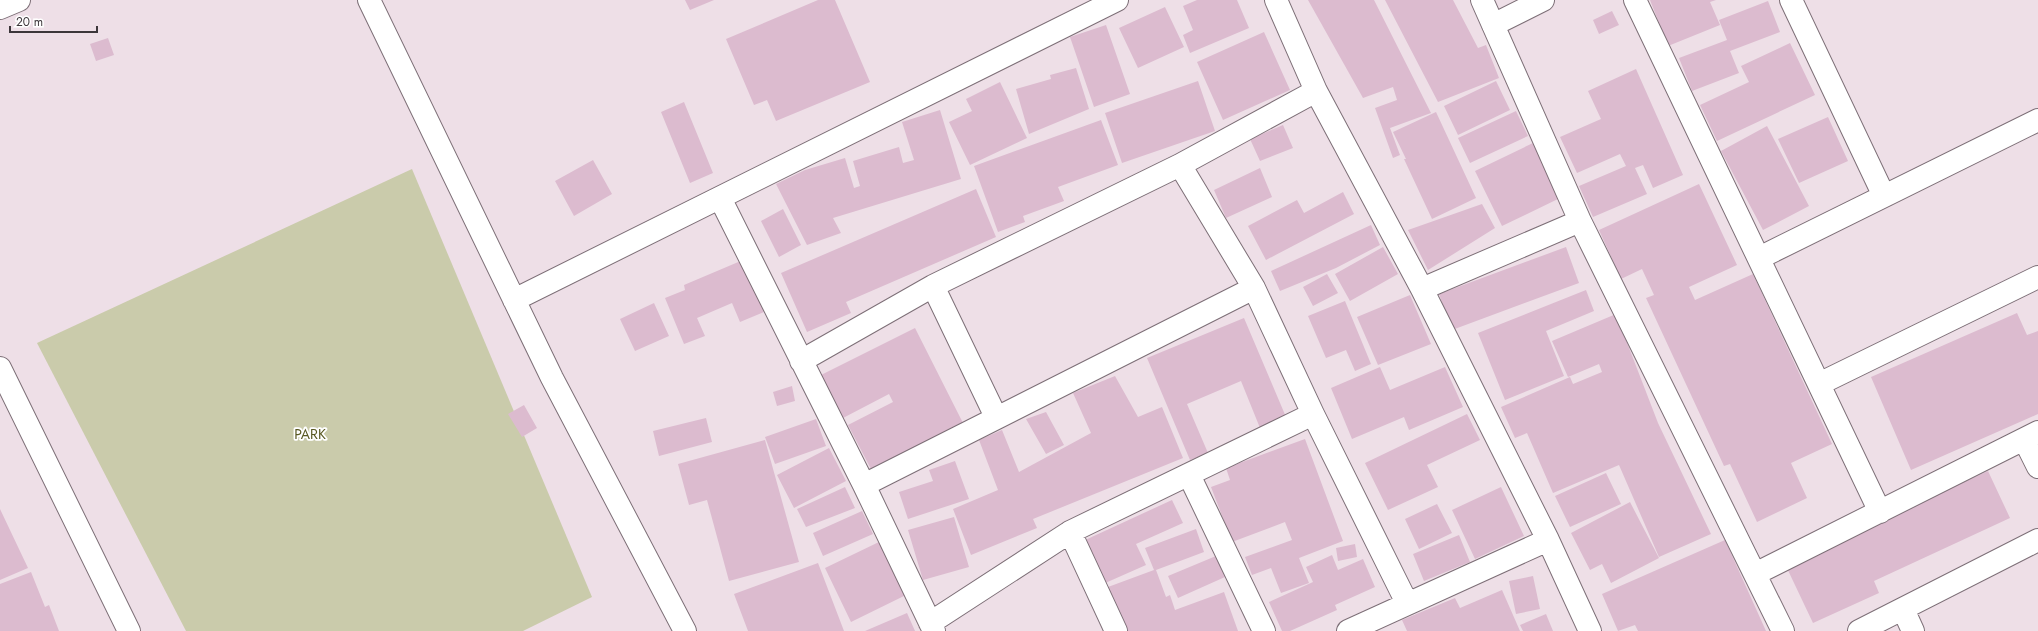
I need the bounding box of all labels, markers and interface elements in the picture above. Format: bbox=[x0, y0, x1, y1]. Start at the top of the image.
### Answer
scale bar bbox=[10, 8, 97, 34]
text: 20 m bbox=[16, 13, 43, 31]
park label: PARK bbox=[294, 424, 326, 444]

